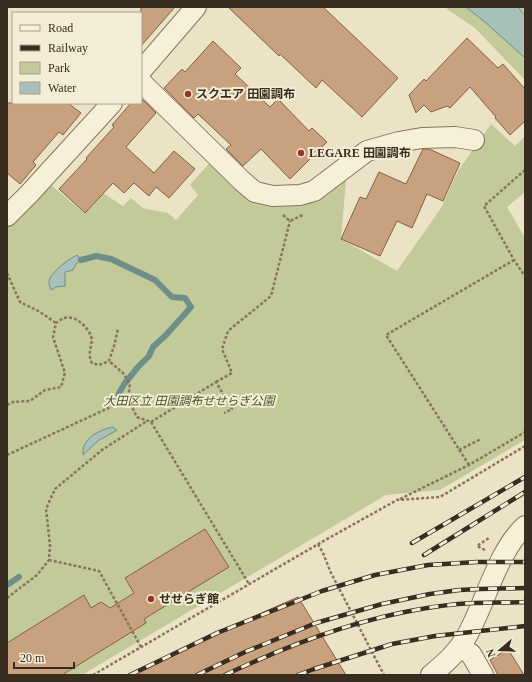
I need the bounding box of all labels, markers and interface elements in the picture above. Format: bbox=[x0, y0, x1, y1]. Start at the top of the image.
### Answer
legend bbox=[12, 12, 142, 104]
text: Road bbox=[48, 21, 73, 35]
text: Railway bbox=[48, 41, 88, 55]
text: Park bbox=[48, 61, 70, 75]
text: Water bbox=[48, 81, 76, 95]
place label: スクエア 田園調布 bbox=[196, 87, 295, 101]
marker: スクエア 田園調布 bbox=[183, 89, 193, 99]
place label: LEGARE 田園調布 bbox=[309, 146, 411, 160]
marker: LEGARE 田園調布 bbox=[296, 148, 306, 158]
park label: 大田区立 田園調布せせらぎ公園 bbox=[103, 394, 276, 408]
place label: せせらぎ館 bbox=[159, 592, 219, 606]
marker: せせらぎ館 bbox=[146, 594, 156, 604]
north arrow bbox=[480, 630, 520, 670]
scale bar bbox=[14, 644, 74, 670]
text: N bbox=[484, 647, 498, 659]
text: 20 m bbox=[20, 651, 45, 665]

